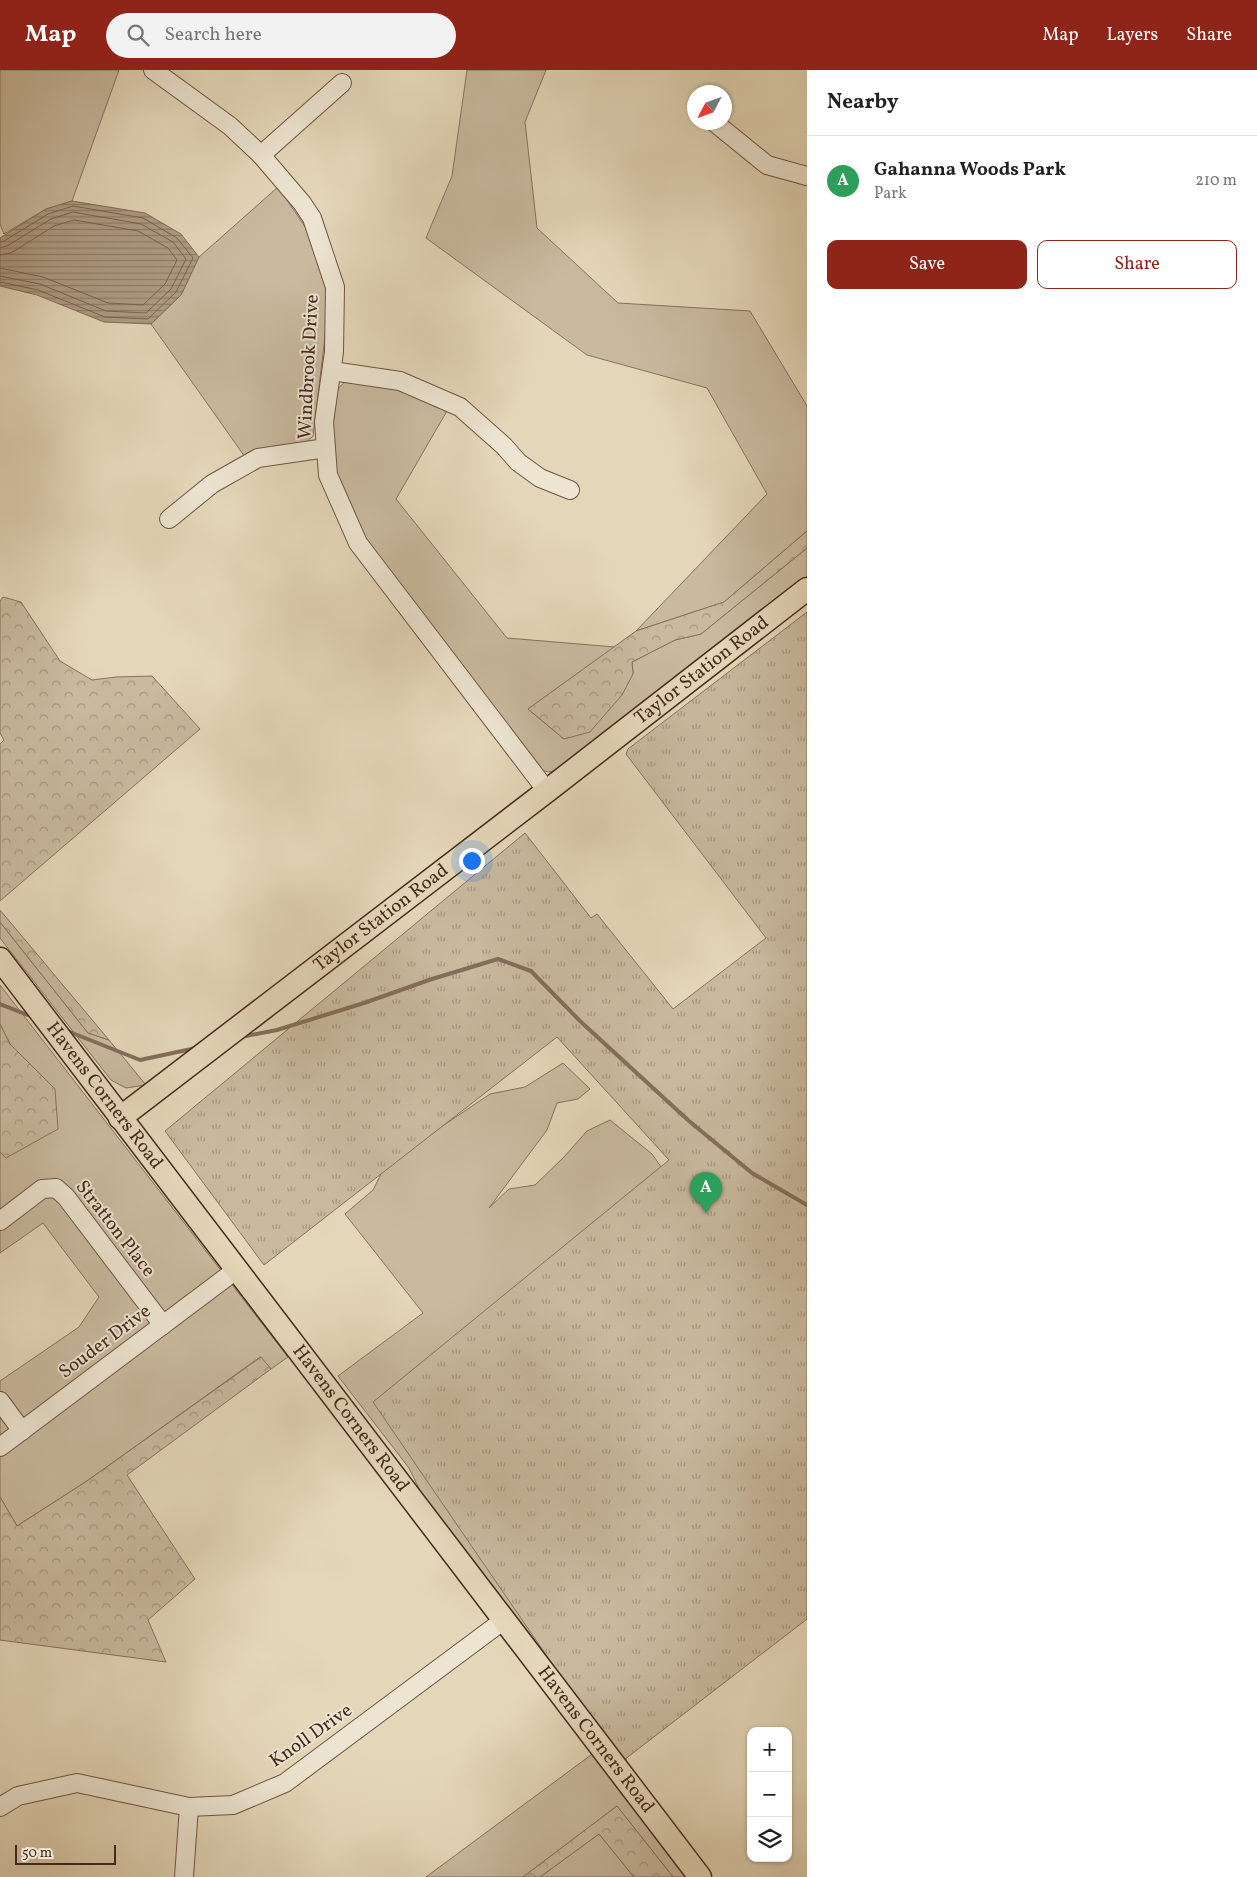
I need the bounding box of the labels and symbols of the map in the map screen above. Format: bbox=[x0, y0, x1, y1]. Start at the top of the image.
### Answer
north arrow bbox=[687, 85, 732, 130]
street label: Windbrook Drive bbox=[292, 294, 326, 440]
street label: Taylor Station Road bbox=[629, 610, 775, 731]
your location bbox=[459, 848, 485, 874]
street label: Taylor Station Road bbox=[308, 858, 454, 978]
street label: Havens Corners Road bbox=[40, 1017, 169, 1175]
pin: A bbox=[690, 1172, 722, 1213]
street label: Stratton Place bbox=[69, 1175, 161, 1283]
street label: Souder Drive bbox=[54, 1299, 156, 1385]
street label: Havens Corners Road bbox=[286, 1340, 415, 1498]
street label: Havens Corners Road bbox=[531, 1661, 660, 1819]
street label: Knoll Drive bbox=[264, 1698, 358, 1774]
scale bar bbox=[15, 1842, 116, 1865]

